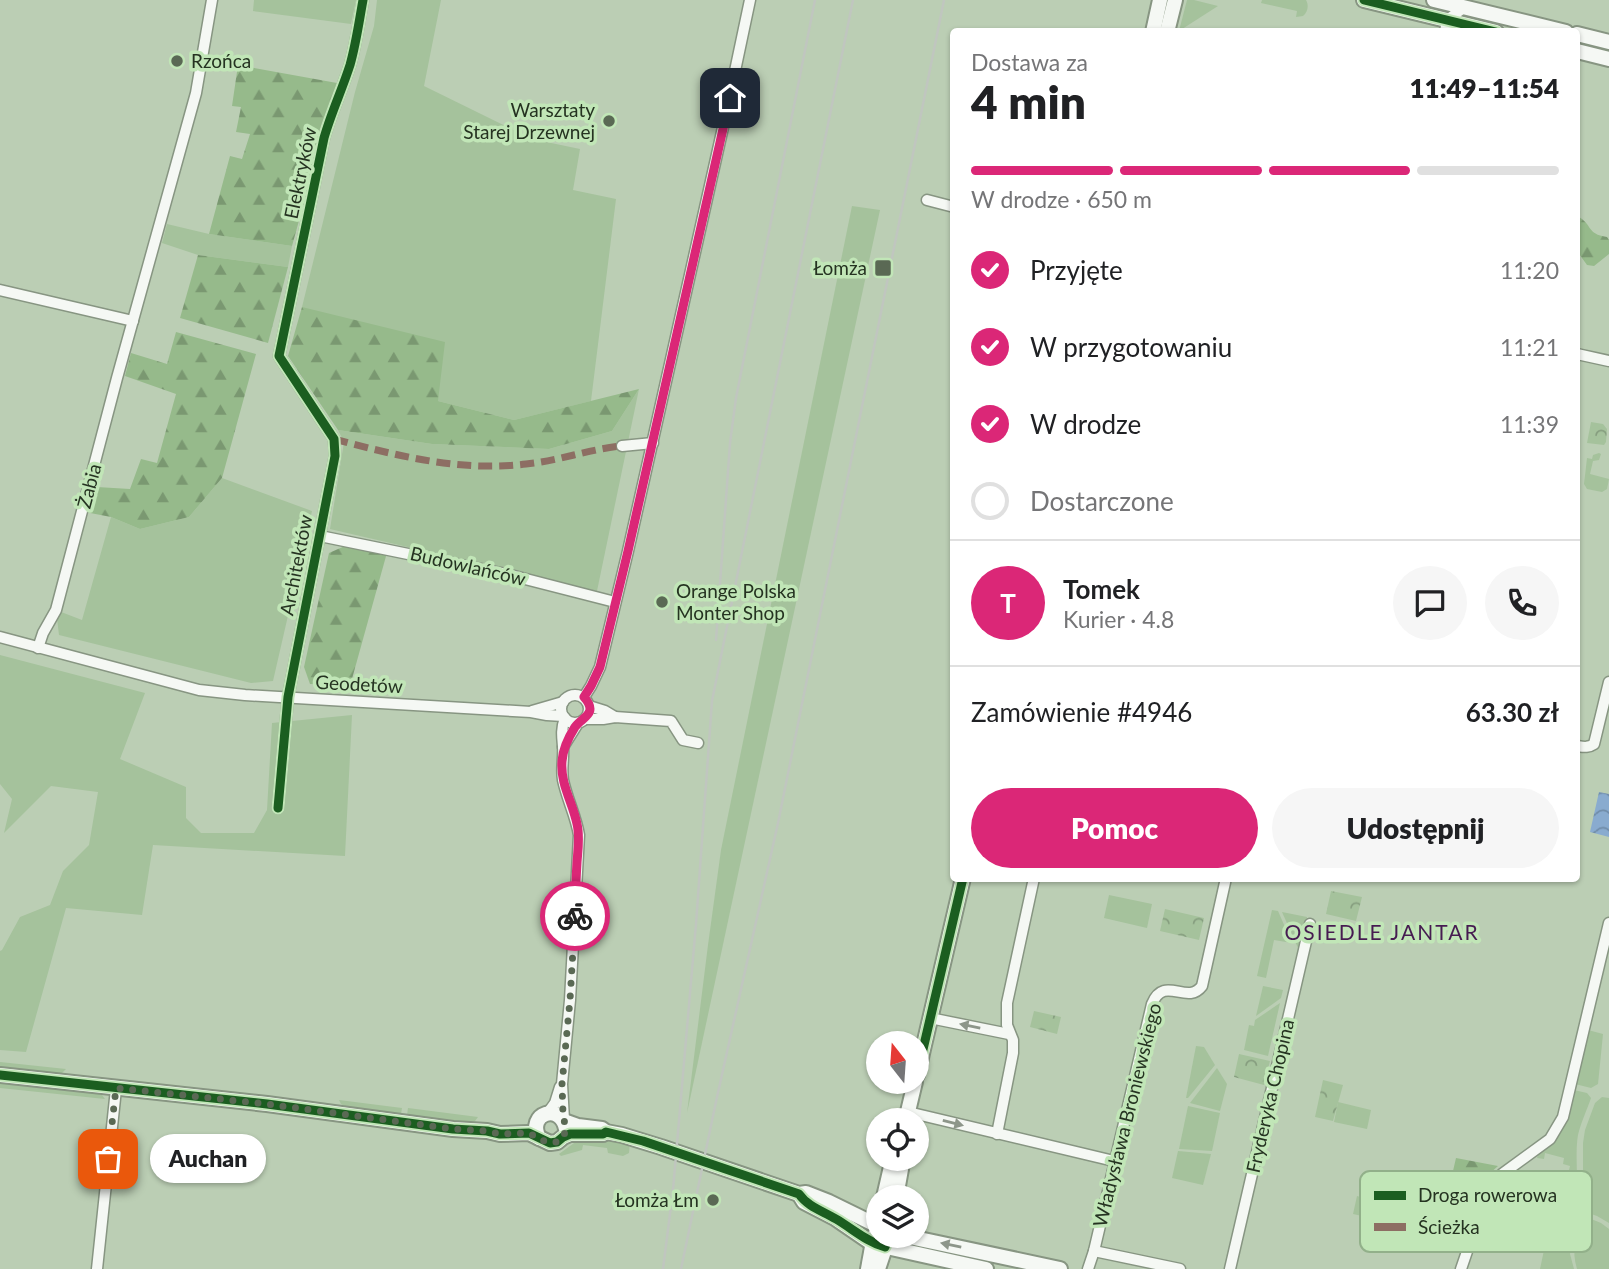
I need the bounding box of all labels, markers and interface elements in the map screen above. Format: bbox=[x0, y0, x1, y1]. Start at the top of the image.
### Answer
text: Dostawa za bbox=[971, 48, 1088, 76]
place label: Rzońca bbox=[191, 49, 251, 72]
marker: Rzońca bbox=[169, 53, 185, 69]
pin bbox=[700, 68, 760, 128]
text: 11:49–11:54 bbox=[1409, 72, 1559, 104]
text: 4 min bbox=[971, 74, 1086, 129]
icon: home bbox=[711, 79, 749, 117]
place label: Warsztaty Starej Drzewnej bbox=[463, 98, 595, 143]
marker: Warsztaty Starej Drzewnej bbox=[601, 113, 617, 129]
street label: Elektryków bbox=[279, 125, 320, 221]
text: W drodze · 650 m bbox=[971, 185, 1152, 213]
icon: check bbox=[971, 251, 1009, 289]
text: Przyjęte bbox=[1030, 254, 1123, 286]
place label: Łomża bbox=[813, 256, 867, 279]
text: 11:20 bbox=[1500, 256, 1559, 284]
marker: Łomża bbox=[873, 258, 893, 278]
icon: check bbox=[971, 328, 1009, 366]
text: W przygotowaniu bbox=[1030, 331, 1232, 363]
text: 11:21 bbox=[1500, 333, 1559, 361]
icon: check bbox=[971, 405, 1009, 443]
text: W drodze bbox=[1030, 408, 1141, 440]
text: 11:39 bbox=[1500, 410, 1559, 438]
street label: Żabia bbox=[72, 461, 106, 511]
text: Dostarczone bbox=[1030, 485, 1174, 517]
street label: Architektów bbox=[274, 512, 317, 617]
street label: Budowlańców bbox=[408, 541, 528, 590]
button: chat bbox=[1393, 566, 1467, 640]
button: phone bbox=[1485, 566, 1559, 640]
text: Tomek bbox=[1063, 573, 1140, 605]
place label: Orange Polska Monter Shop bbox=[676, 579, 796, 624]
text: T bbox=[1000, 587, 1016, 619]
marker: Orange Polska Monter Shop bbox=[654, 594, 670, 610]
text: Kurier · 4.8 bbox=[1063, 605, 1174, 633]
street label: Geodetów bbox=[315, 670, 403, 697]
text: Zamówienie #4946 bbox=[971, 696, 1192, 728]
text: 63.30 zł bbox=[1466, 696, 1559, 728]
button: Pomoc bbox=[971, 788, 1258, 868]
button: Udostępnij bbox=[1272, 788, 1559, 868]
courier bbox=[540, 881, 610, 951]
icon: bike bbox=[556, 897, 594, 935]
district label: OSIEDLE JANTAR bbox=[1284, 919, 1480, 944]
street label: Władysława Broniewskiego bbox=[1088, 1000, 1165, 1229]
street label: Fryderyka Chopina bbox=[1241, 1017, 1298, 1175]
one-way arrow bbox=[959, 1021, 981, 1032]
north arrow bbox=[866, 1031, 929, 1094]
map controls bbox=[866, 1031, 929, 1248]
button: locate bbox=[866, 1108, 929, 1171]
one-way arrow bbox=[942, 1118, 964, 1129]
pin bbox=[78, 1129, 138, 1189]
callout: Auchan bbox=[150, 1134, 266, 1184]
icon: bag bbox=[89, 1140, 127, 1178]
text: Auchan bbox=[169, 1144, 247, 1172]
legend bbox=[1360, 1171, 1592, 1252]
text: Droga rowerowa bbox=[1418, 1183, 1557, 1206]
button: layers bbox=[866, 1185, 929, 1248]
place label: Łomża Łm bbox=[615, 1188, 699, 1211]
marker: Łomża Łm bbox=[705, 1192, 721, 1208]
text: Ścieżka bbox=[1418, 1215, 1480, 1238]
one-way arrow bbox=[940, 1240, 962, 1251]

